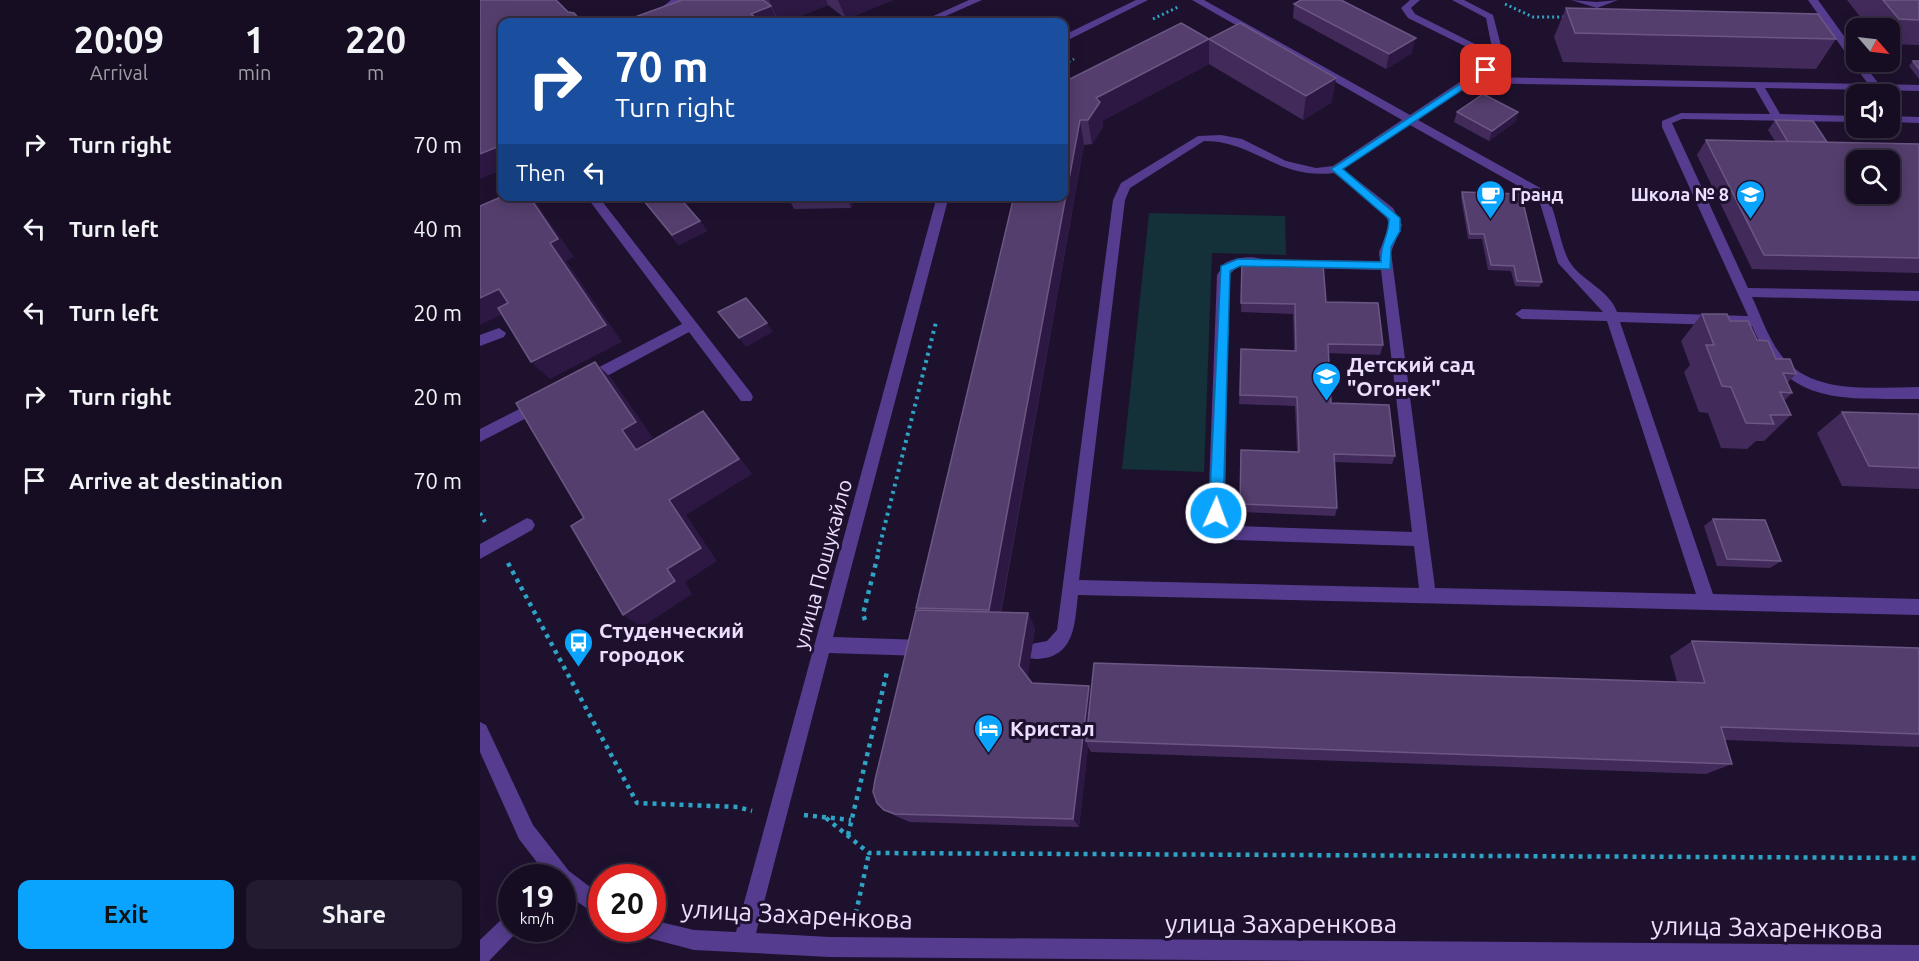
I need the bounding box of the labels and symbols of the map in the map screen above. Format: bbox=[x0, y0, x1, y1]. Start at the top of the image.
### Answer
north arrow bbox=[1846, 18, 1900, 72]
pin bbox=[1460, 44, 1511, 95]
cafe icon: Гранд bbox=[1474, 178, 1506, 220]
school or university icon: Школа № 8 bbox=[1734, 178, 1766, 220]
place label: Гранд bbox=[1511, 184, 1563, 204]
place label: Школа № 8 bbox=[1631, 184, 1729, 204]
place label: Детский сад "Огонек" bbox=[1347, 352, 1475, 400]
school or university icon: Детский сад "Огонек" bbox=[1310, 360, 1342, 402]
street label: улица Пошукайло bbox=[788, 476, 856, 652]
position arrow bbox=[1184, 481, 1248, 545]
place label: Студенческий городок bbox=[599, 618, 744, 666]
bus stop icon: Студенческий городок bbox=[562, 626, 594, 668]
hotel icon: Кристал bbox=[973, 712, 1005, 754]
place label: Кристал bbox=[1010, 716, 1095, 740]
speed limit sign: 20 bbox=[588, 864, 666, 942]
street label: улица Захаренкова bbox=[680, 893, 914, 935]
street label: улица Захаренкова bbox=[1165, 909, 1397, 938]
street label: улица Захаренкова bbox=[1651, 910, 1883, 944]

